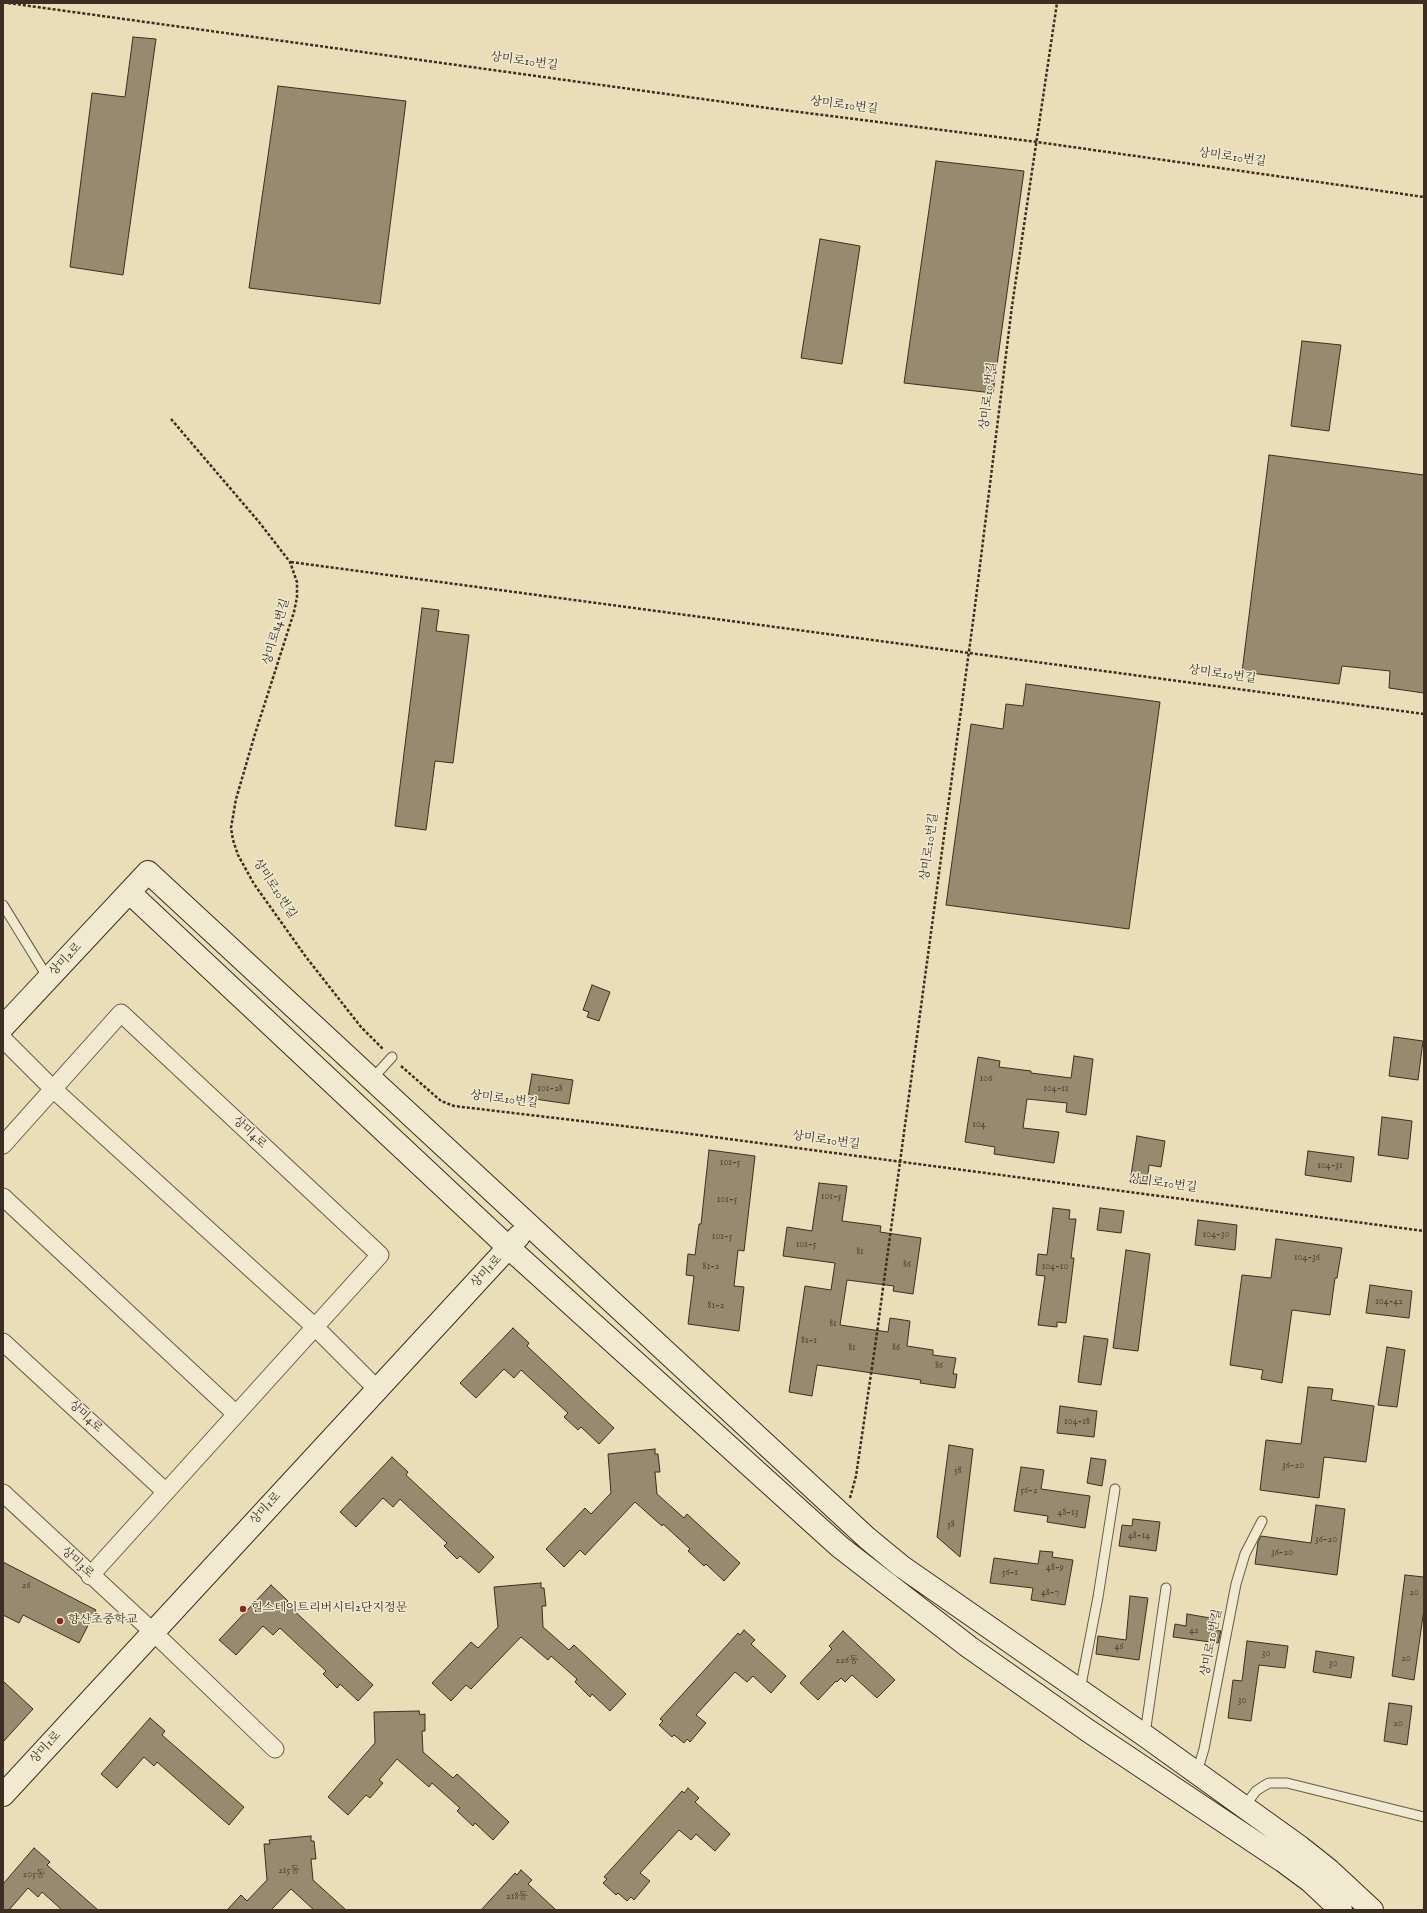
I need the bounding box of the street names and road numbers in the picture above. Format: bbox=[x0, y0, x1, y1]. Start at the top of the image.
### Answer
street label: 상미로10번길 bbox=[489, 50, 559, 74]
street label: 상미로10번길 bbox=[809, 95, 879, 117]
street label: 상미로10번길 bbox=[1197, 146, 1267, 170]
street label: 상미로10번길 bbox=[978, 361, 1000, 431]
street label: 상미로84번길 bbox=[261, 597, 293, 667]
street label: 상미로10번길 bbox=[1187, 663, 1257, 687]
street label: 상미로10번길 bbox=[918, 812, 942, 882]
street label: 상미로10번길 bbox=[249, 856, 299, 922]
street label: 상미2로 bbox=[47, 940, 85, 980]
street label: 상미로10번길 bbox=[469, 1089, 539, 1111]
street label: 상미4로 bbox=[229, 1114, 269, 1152]
street label: 상미로10번길 bbox=[791, 1129, 861, 1153]
street label: 상미로10번길 bbox=[1128, 1172, 1198, 1196]
street label: 상미1로 bbox=[468, 1253, 506, 1291]
street label: 상미4로 bbox=[65, 1398, 105, 1436]
street label: 상미1로 bbox=[247, 1490, 285, 1528]
street label: 상미3로 bbox=[58, 1544, 96, 1582]
street label: 상미로10번길 bbox=[1198, 1608, 1226, 1678]
street label: 상미1로 bbox=[27, 1729, 65, 1767]

